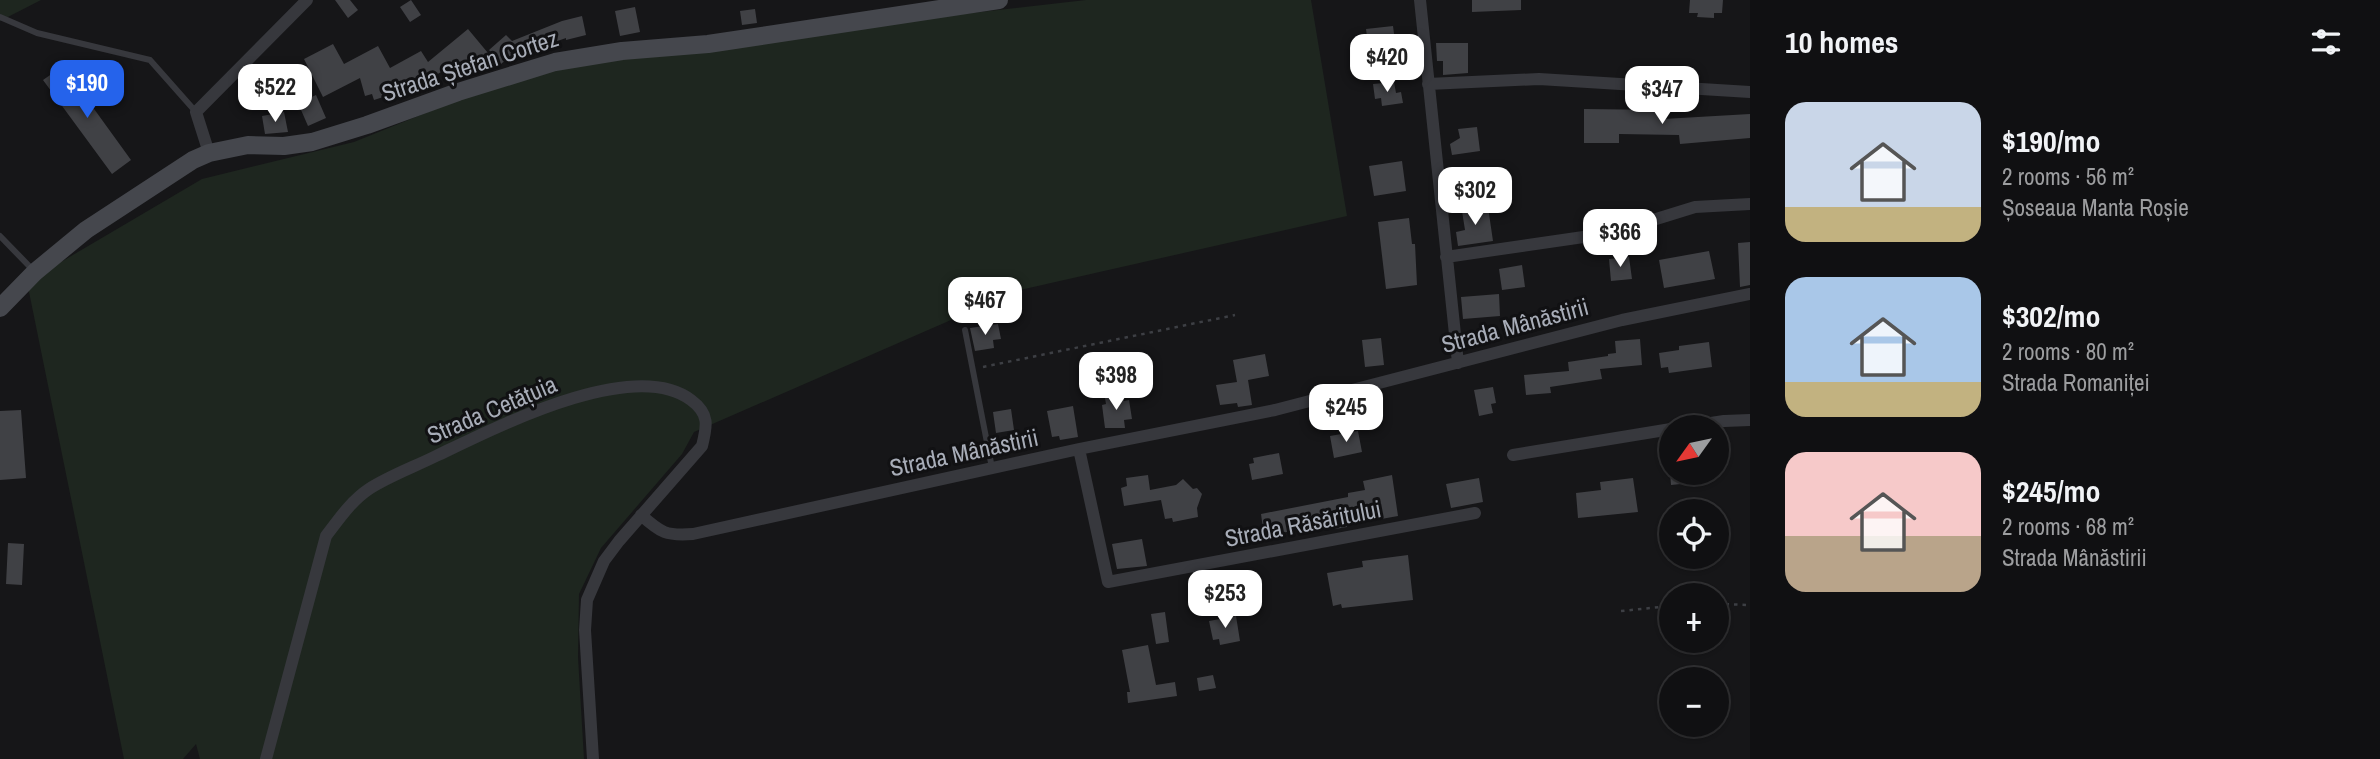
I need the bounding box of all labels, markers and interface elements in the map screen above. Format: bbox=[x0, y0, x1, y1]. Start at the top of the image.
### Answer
street label: Strada Ștefan Cortez bbox=[377, 21, 562, 109]
text: 10 homes bbox=[1785, 22, 1899, 62]
icon: filters bbox=[2307, 23, 2345, 61]
pin: $420 bbox=[1346, 34, 1428, 94]
text: $420 bbox=[1366, 41, 1408, 72]
pin: $190 bbox=[46, 60, 128, 120]
pin: $522 bbox=[234, 64, 316, 124]
pin: $347 bbox=[1621, 66, 1703, 126]
text: $190 bbox=[66, 67, 108, 98]
text: $522 bbox=[254, 71, 296, 102]
text: $347 bbox=[1641, 73, 1683, 104]
text: $190/mo bbox=[2002, 121, 2100, 161]
icon: home bbox=[1841, 130, 1925, 214]
text: 2 rooms · 56 m² bbox=[2002, 161, 2134, 192]
pin: $302 bbox=[1434, 168, 1516, 227]
text: $302 bbox=[1454, 174, 1496, 205]
text: Șoseaua Manta Roșie bbox=[2002, 192, 2189, 223]
pin: $366 bbox=[1579, 210, 1661, 269]
text: $366 bbox=[1599, 216, 1641, 247]
pin: $467 bbox=[944, 278, 1026, 337]
text: $467 bbox=[964, 284, 1006, 315]
street label: Strada Mânăstirii bbox=[1438, 290, 1592, 360]
text: $302/mo bbox=[2002, 296, 2100, 336]
icon: home bbox=[1841, 305, 1925, 389]
text: 2 rooms · 80 m² bbox=[2002, 336, 2134, 367]
pin: $398 bbox=[1075, 352, 1157, 412]
text: $398 bbox=[1095, 359, 1137, 390]
street label: Strada Cetățuia bbox=[422, 367, 561, 451]
text: Strada Romaniței bbox=[2002, 367, 2150, 398]
pin: $245 bbox=[1305, 384, 1387, 444]
text: $245 bbox=[1325, 391, 1367, 422]
north arrow bbox=[1659, 415, 1729, 485]
map controls bbox=[1659, 415, 1729, 737]
street label: Strada Mânăstirii bbox=[887, 421, 1041, 483]
text: $245/mo bbox=[2002, 471, 2100, 511]
icon: home bbox=[1841, 480, 1925, 564]
street label: Strada Răsăritului bbox=[1222, 492, 1384, 554]
button: locate bbox=[1659, 499, 1729, 569]
text: 2 rooms · 68 m² bbox=[2002, 511, 2134, 542]
text: Strada Mânăstirii bbox=[2002, 542, 2147, 573]
pin: $253 bbox=[1184, 570, 1266, 630]
text: $253 bbox=[1204, 577, 1246, 608]
button: + bbox=[1659, 583, 1729, 653]
button: − bbox=[1659, 667, 1729, 737]

